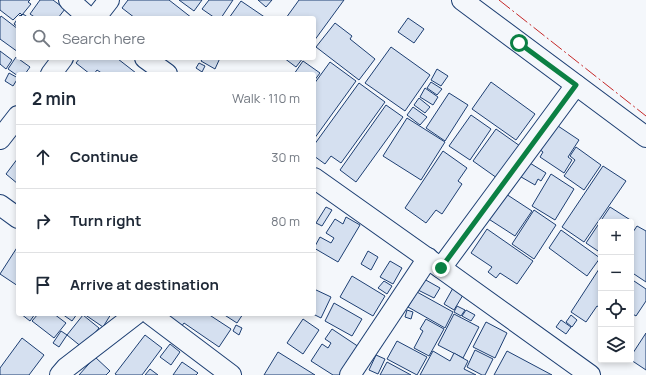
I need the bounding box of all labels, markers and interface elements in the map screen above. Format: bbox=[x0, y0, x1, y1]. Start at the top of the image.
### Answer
search box bbox=[16, 16, 316, 60]
icon: search bbox=[30, 27, 52, 49]
text: Search here bbox=[62, 28, 145, 49]
route start bbox=[510, 34, 528, 52]
text: 2 min bbox=[32, 87, 76, 110]
text: Walk · 110 m bbox=[232, 89, 300, 107]
icon: ahead bbox=[32, 146, 54, 168]
text: Continue bbox=[70, 146, 138, 167]
text: 30 m bbox=[271, 148, 300, 166]
icon: right bbox=[32, 210, 54, 232]
text: Turn right bbox=[70, 210, 141, 231]
text: 80 m bbox=[271, 212, 300, 230]
map controls bbox=[598, 219, 634, 363]
button: + bbox=[598, 219, 634, 255]
button: − bbox=[598, 255, 634, 291]
route end bbox=[432, 259, 450, 277]
icon: arrive bbox=[32, 274, 54, 296]
text: Arrive at destination bbox=[70, 274, 219, 295]
button: locate bbox=[598, 291, 634, 327]
button: layers bbox=[598, 327, 634, 363]

